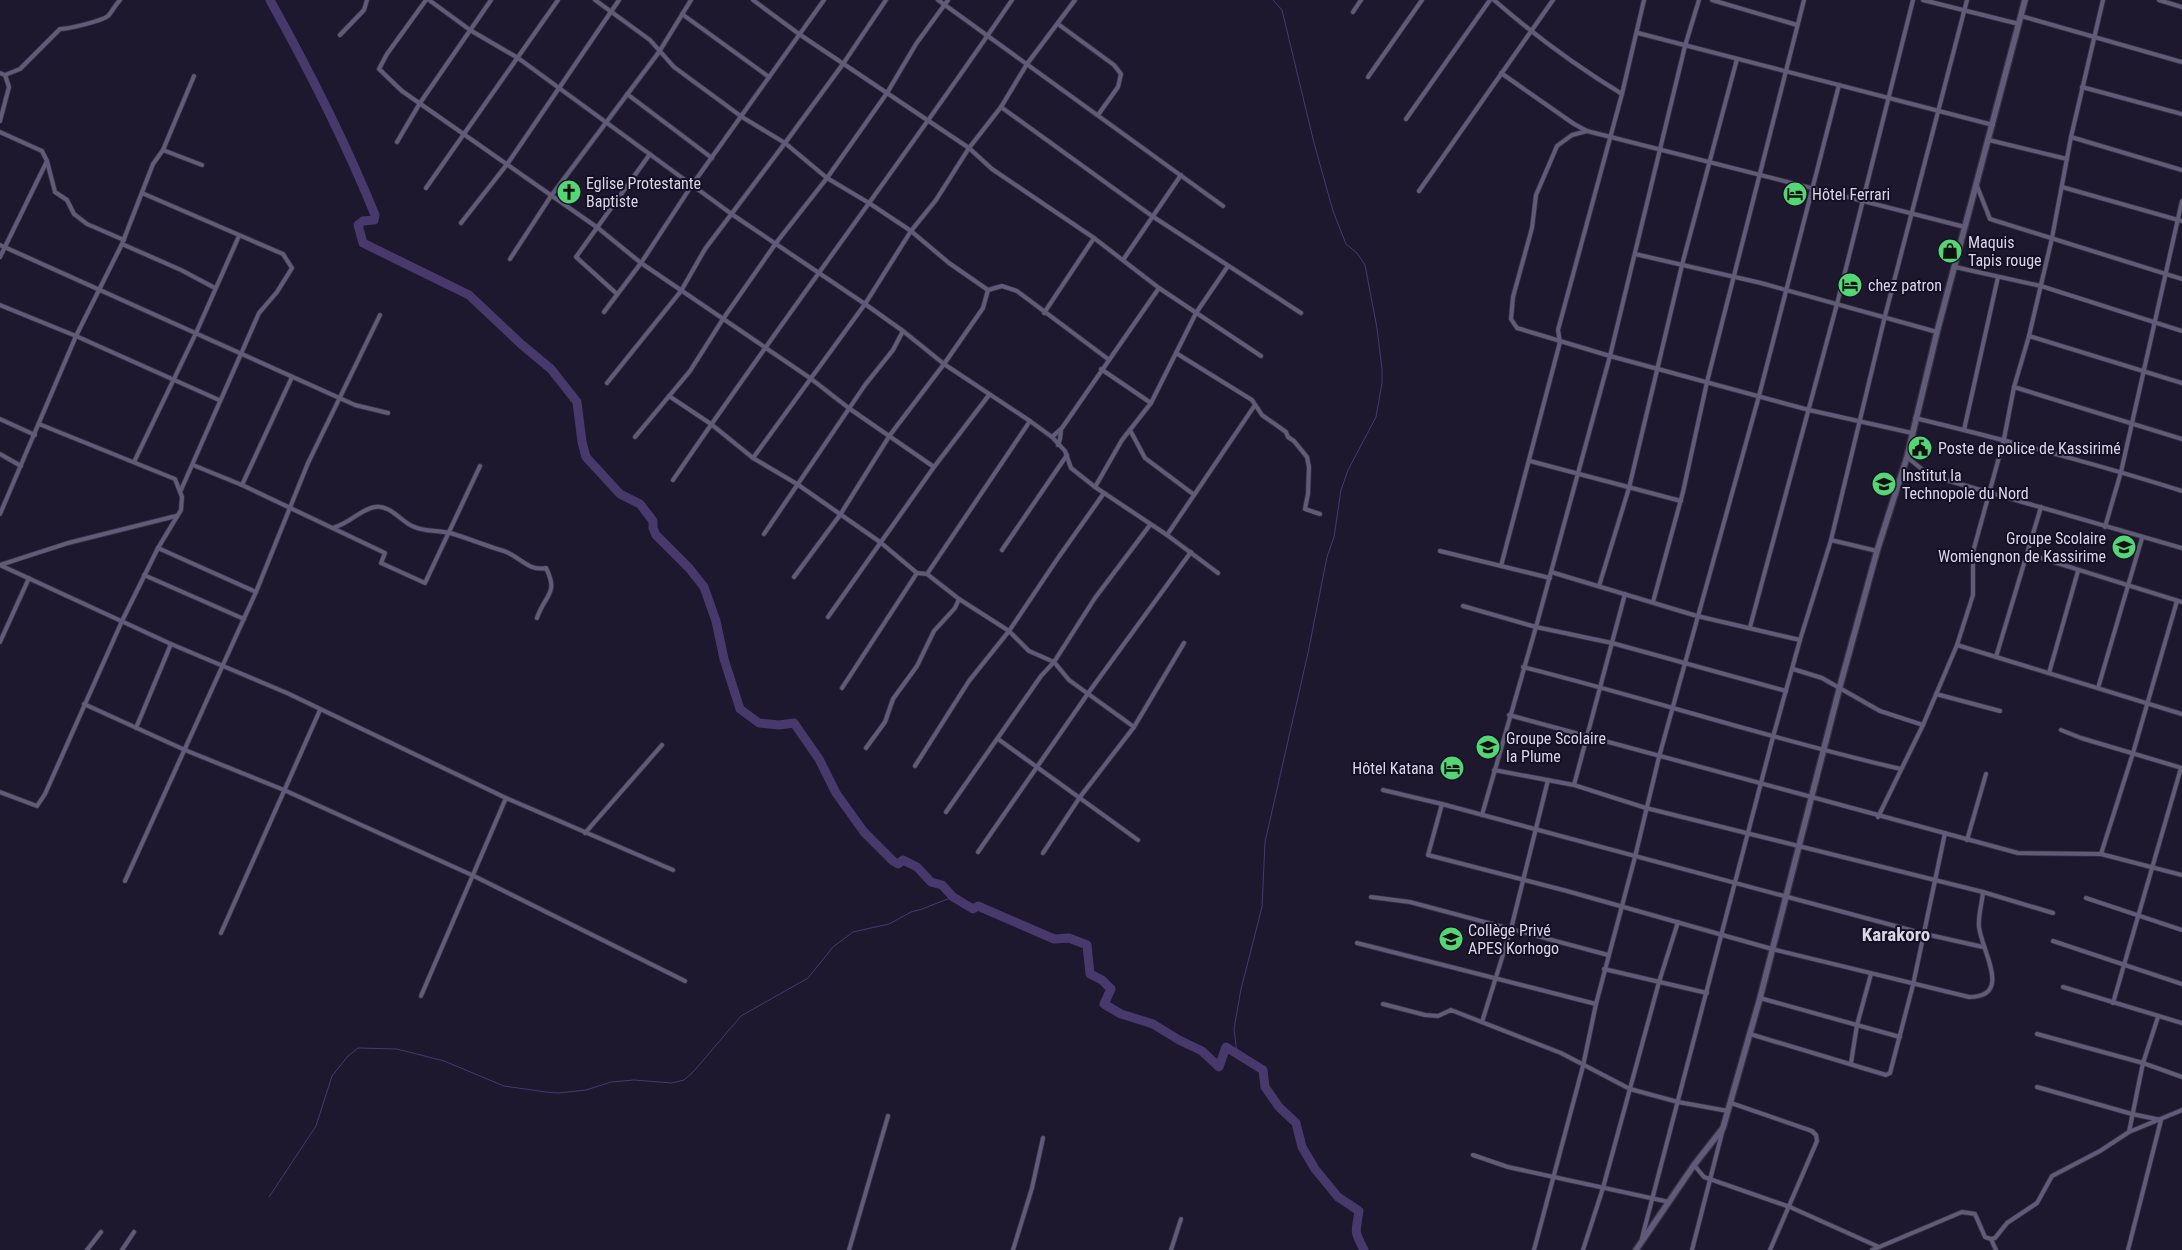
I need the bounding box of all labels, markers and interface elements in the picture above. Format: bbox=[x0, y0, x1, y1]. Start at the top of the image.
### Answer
place label: Eglise Protestante Baptiste bbox=[586, 174, 701, 211]
church icon: Eglise Protestante Baptiste bbox=[556, 179, 582, 205]
hotel icon: Hôtel Ferrari bbox=[1782, 181, 1808, 207]
place label: Hôtel Ferrari bbox=[1812, 185, 1890, 204]
place label: Maquis Tapis rouge bbox=[1968, 233, 2042, 270]
shop icon: Maquis Tapis rouge bbox=[1937, 238, 1963, 264]
hotel icon: chez patron bbox=[1837, 272, 1863, 298]
place label: chez patron bbox=[1868, 276, 1942, 295]
public building icon: Poste de police de Kassirimé bbox=[1907, 435, 1933, 461]
place label: Poste de police de Kassirimé bbox=[1938, 439, 2121, 458]
place label: Institut la Technopole du Nord bbox=[1902, 466, 2029, 503]
school or university icon: Institut la Technopole du Nord bbox=[1871, 471, 1897, 497]
place label: Groupe Scolaire Womiengnon de Kassirime bbox=[1938, 529, 2106, 566]
school or university icon: Groupe Scolaire Womiengnon de Kassirime bbox=[2111, 534, 2137, 560]
place label: Groupe Scolaire la Plume bbox=[1506, 729, 1606, 766]
school or university icon: Groupe Scolaire la Plume bbox=[1475, 734, 1501, 760]
hotel icon: Hôtel Katana bbox=[1439, 755, 1465, 781]
place label: Hôtel Katana bbox=[1352, 759, 1434, 778]
place label: Collège Privé APES Korhogo bbox=[1468, 921, 1559, 958]
district label: Karakoro bbox=[1862, 923, 1930, 946]
school or university icon: Collège Privé APES Korhogo bbox=[1438, 926, 1464, 952]

